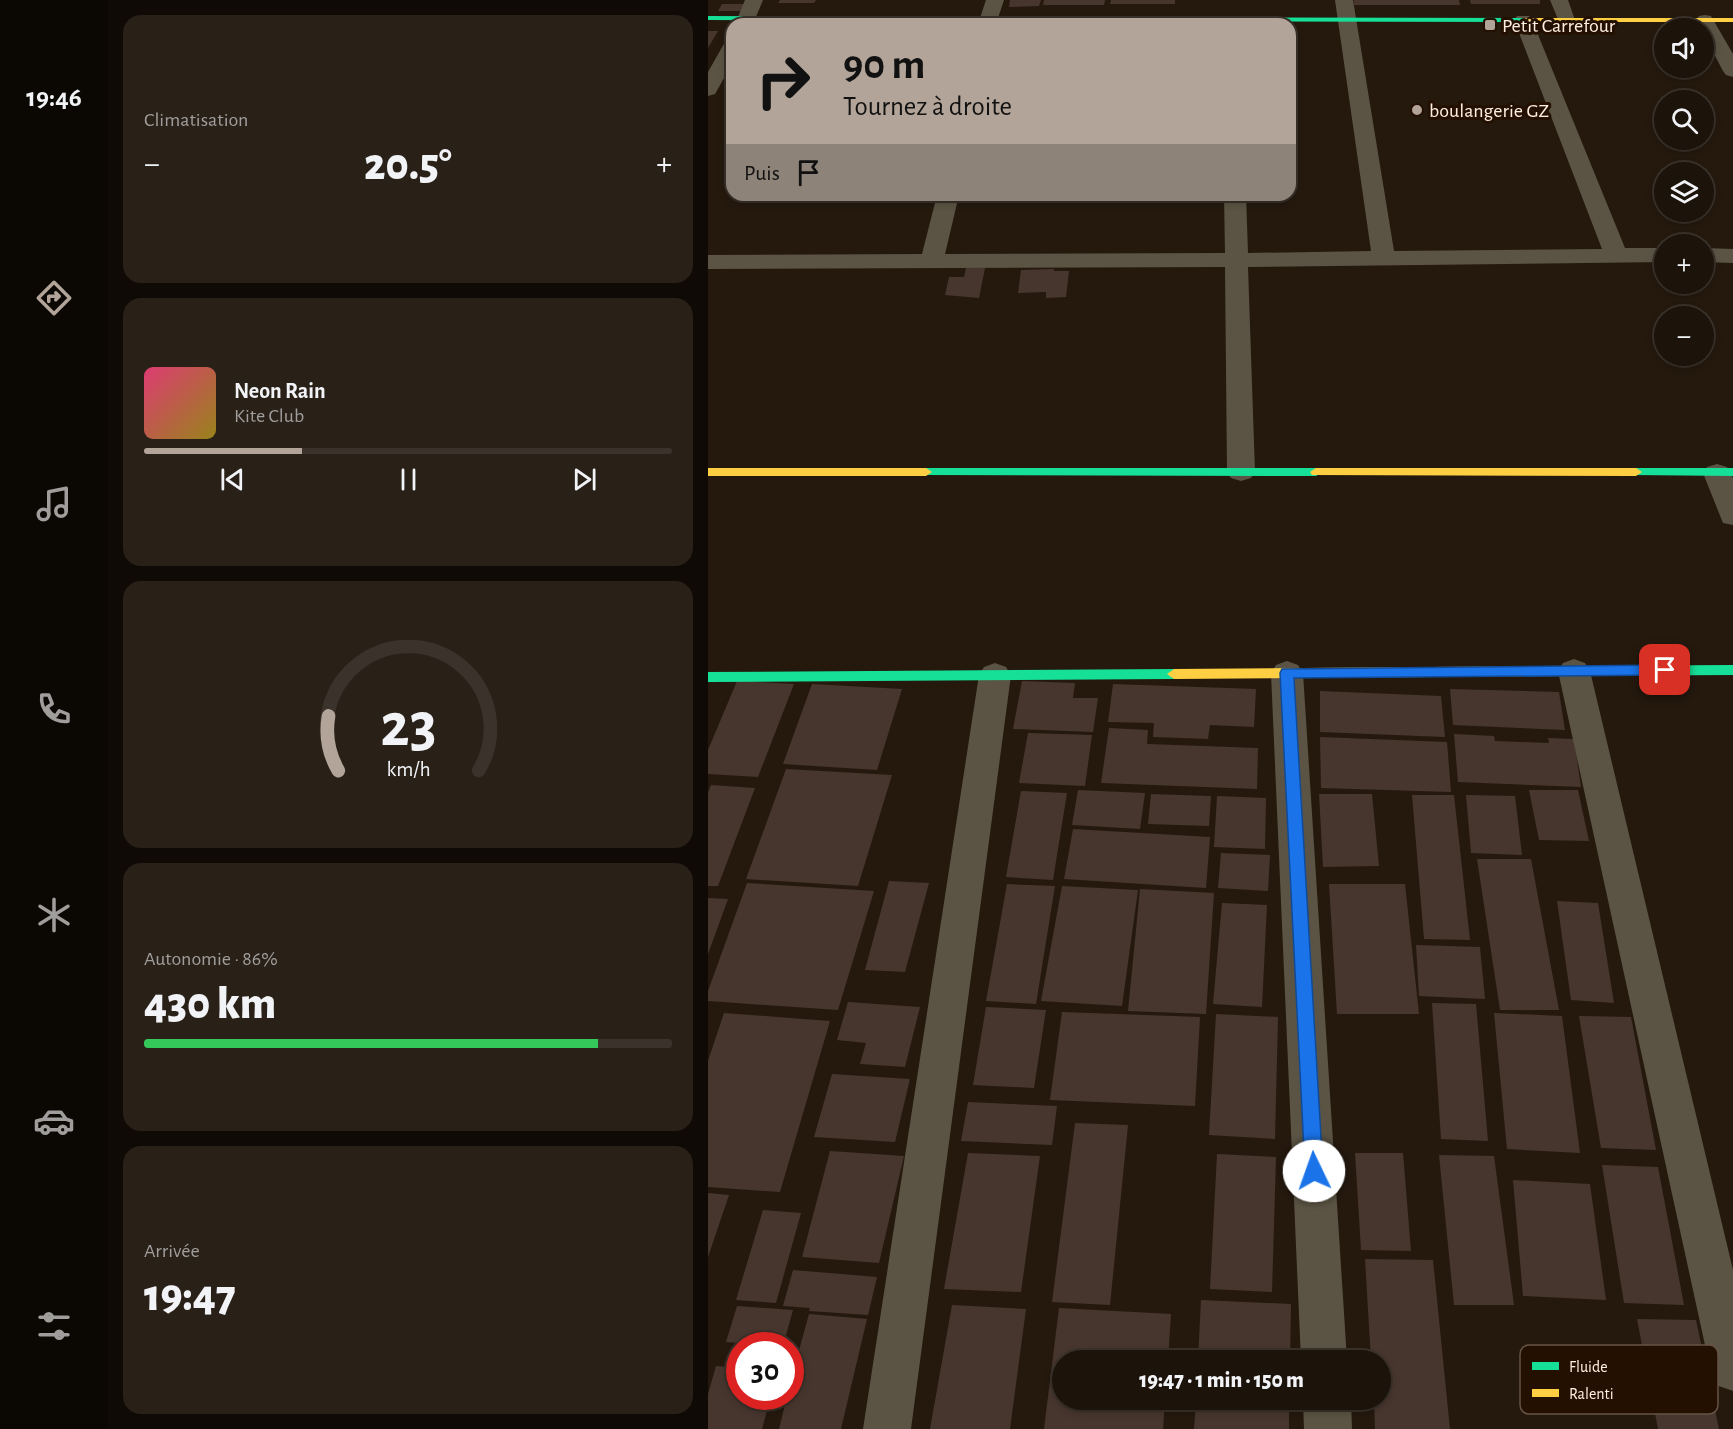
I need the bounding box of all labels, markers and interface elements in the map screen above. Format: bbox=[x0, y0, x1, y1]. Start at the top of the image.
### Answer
place label: Petit Carrefour bbox=[1502, 16, 1616, 36]
marker: Petit Carrefour bbox=[1483, 18, 1497, 32]
map controls bbox=[1654, 18, 1714, 366]
button: sound bbox=[1654, 18, 1714, 78]
icon: right bbox=[744, 42, 822, 120]
text: 90 m bbox=[843, 44, 925, 86]
text: 19:46 bbox=[26, 84, 82, 111]
button: search bbox=[1654, 90, 1714, 150]
text: Tournez à droite bbox=[843, 93, 1012, 120]
place label: boulangerie GZ bbox=[1429, 101, 1549, 121]
marker: boulangerie GZ bbox=[1410, 103, 1424, 117]
text: Climatisation bbox=[144, 110, 248, 130]
text: 20.5° bbox=[364, 143, 452, 188]
text: − bbox=[144, 148, 160, 181]
text: + bbox=[656, 148, 672, 181]
icon: arrive bbox=[792, 156, 825, 189]
text: Puis bbox=[744, 162, 780, 184]
button: layers bbox=[1654, 162, 1714, 222]
button: + bbox=[1654, 234, 1714, 294]
icon: directions bbox=[33, 277, 75, 319]
button: − bbox=[1654, 306, 1714, 366]
text: Neon Rain bbox=[234, 380, 326, 402]
text: Kite Club bbox=[234, 406, 304, 426]
icon: previous bbox=[216, 463, 249, 496]
icon: pause bbox=[392, 463, 425, 496]
icon: next bbox=[568, 463, 601, 496]
icon: music bbox=[33, 483, 75, 525]
pin bbox=[1639, 644, 1690, 695]
icon: arrive bbox=[1648, 653, 1681, 686]
icon: phone bbox=[33, 688, 75, 730]
text: 23 bbox=[380, 696, 436, 758]
text: km/h bbox=[386, 760, 430, 781]
icon: climate bbox=[33, 894, 75, 936]
text: Autonomie · 86% bbox=[144, 949, 278, 969]
text: 430 km bbox=[144, 982, 276, 1027]
icon: car bbox=[33, 1100, 75, 1142]
position arrow bbox=[1282, 1139, 1346, 1203]
text: Arrivée bbox=[144, 1241, 200, 1261]
text: 19:47 bbox=[144, 1274, 236, 1319]
icon: filters bbox=[33, 1305, 75, 1347]
speed limit sign: 30 bbox=[726, 1332, 804, 1410]
legend bbox=[1520, 1345, 1718, 1414]
text: Fluide bbox=[1569, 1359, 1608, 1375]
text: 19:47 · 1 min · 150 m bbox=[1139, 1369, 1304, 1391]
text: Ralenti bbox=[1569, 1386, 1614, 1402]

